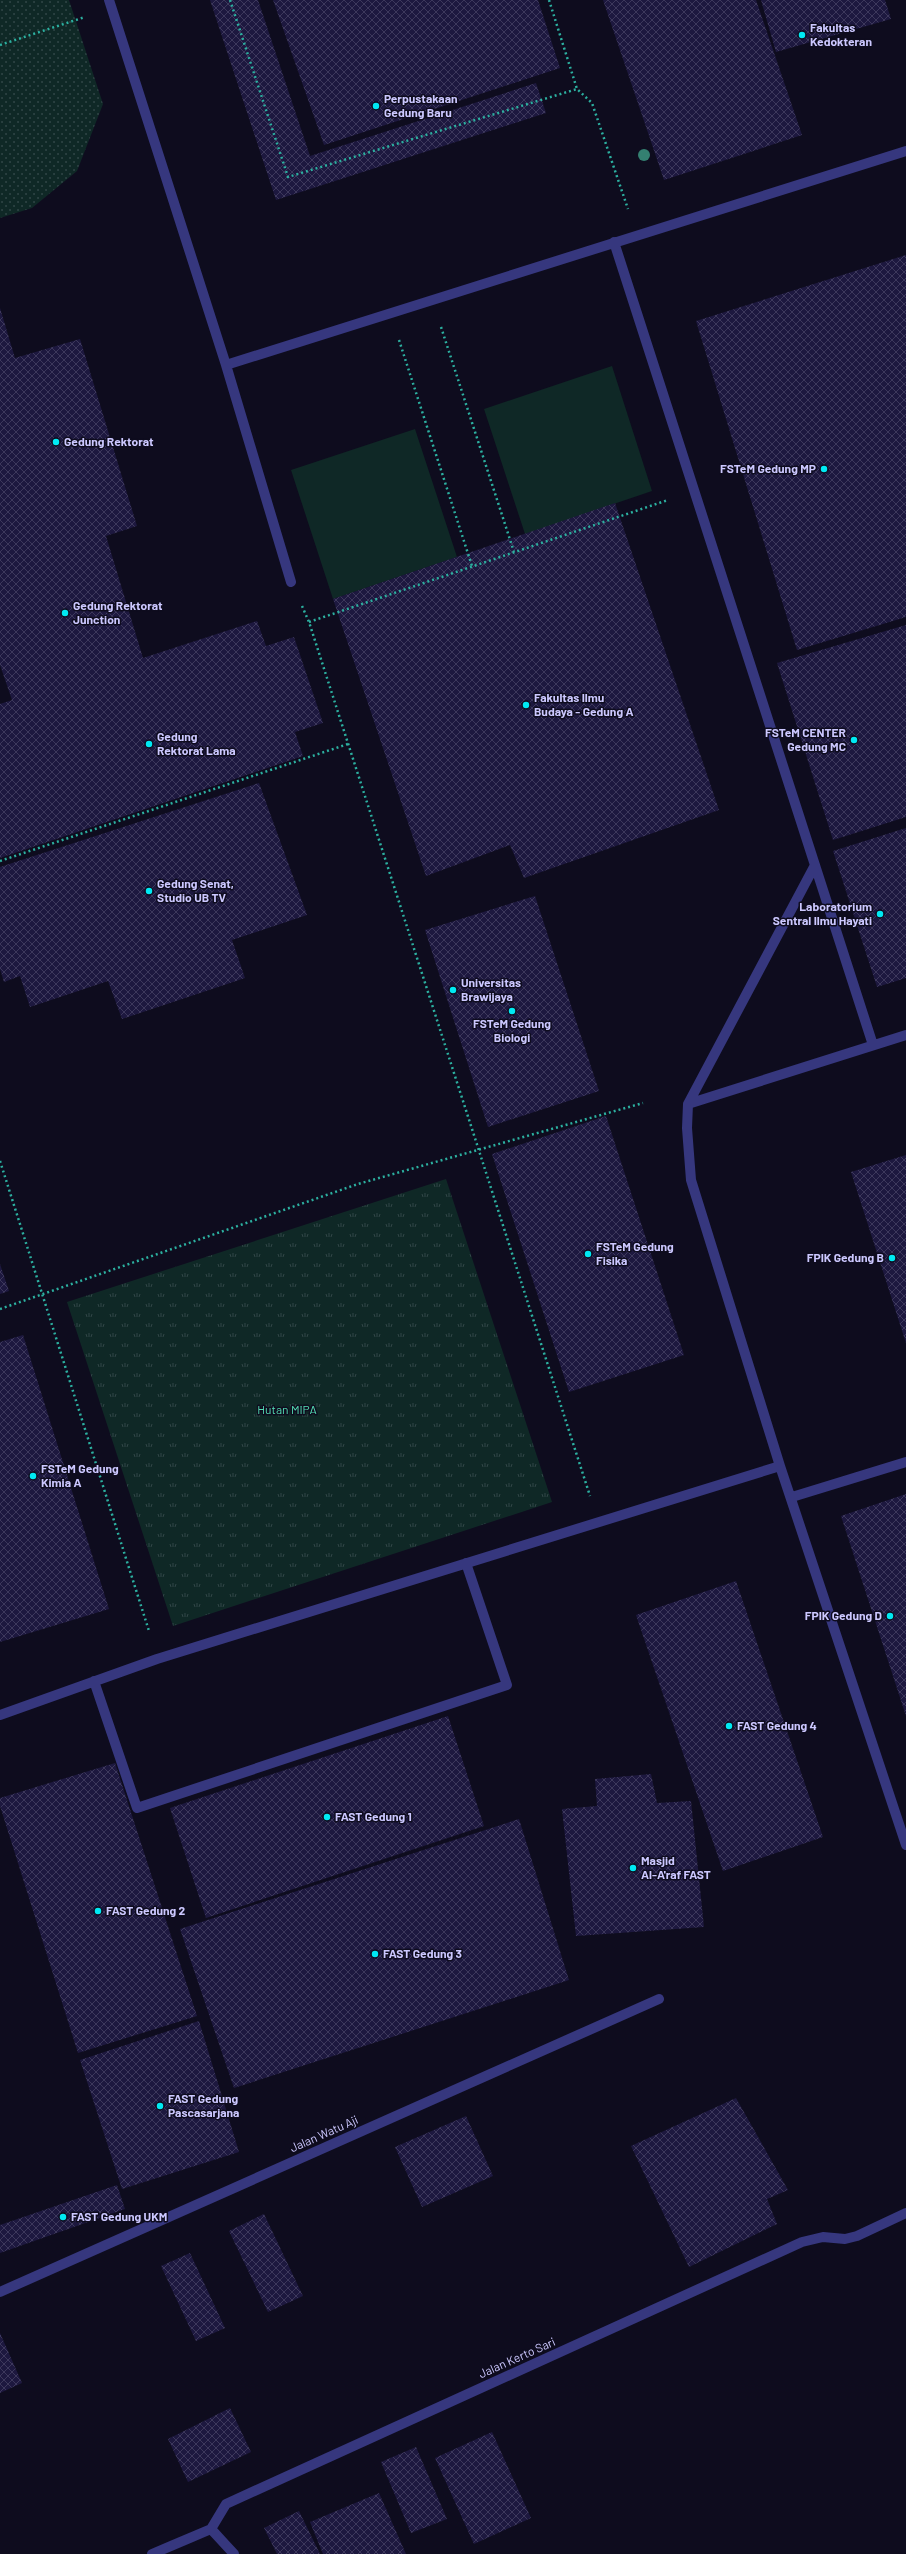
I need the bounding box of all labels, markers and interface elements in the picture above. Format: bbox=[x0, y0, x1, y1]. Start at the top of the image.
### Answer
place label: Fakultas Kedokteran bbox=[810, 20, 872, 48]
marker: Fakultas Kedokteran bbox=[797, 30, 807, 40]
place label: Perpustakaan Gedung Baru bbox=[384, 91, 458, 119]
marker: Perpustakaan Gedung Baru bbox=[371, 101, 381, 111]
place label: Gedung Rektorat bbox=[64, 434, 154, 448]
marker: Gedung Rektorat bbox=[51, 437, 61, 447]
place label: FSTeM Gedung MP bbox=[720, 461, 816, 475]
marker: FSTeM Gedung MP bbox=[819, 464, 829, 474]
place label: Gedung Rektorat Junction bbox=[73, 598, 163, 626]
marker: Gedung Rektorat Junction bbox=[60, 608, 70, 618]
place label: Fakultas Ilmu Budaya - Gedung A bbox=[534, 690, 634, 718]
marker: Fakultas Ilmu Budaya - Gedung A bbox=[521, 700, 531, 710]
place label: FSTeM CENTER Gedung MC bbox=[765, 725, 846, 753]
place label: Gedung Rektorat Lama bbox=[157, 729, 236, 757]
marker: FSTeM CENTER Gedung MC bbox=[849, 735, 859, 745]
marker: Gedung Rektorat Lama bbox=[144, 739, 154, 749]
place label: Gedung Senat, Studio UB TV bbox=[157, 876, 234, 904]
marker: Gedung Senat, Studio UB TV bbox=[144, 886, 154, 896]
place label: Laboratorium Sentral Ilmu Hayati bbox=[773, 899, 872, 927]
marker: Laboratorium Sentral Ilmu Hayati bbox=[875, 909, 885, 919]
place label: Universitas Brawijaya bbox=[461, 975, 521, 1003]
marker: Universitas Brawijaya bbox=[448, 985, 458, 995]
marker: FSTeM Gedung Biologi bbox=[507, 1006, 517, 1016]
place label: FSTeM Gedung Biologi bbox=[473, 1016, 551, 1044]
place label: FSTeM Gedung Fisika bbox=[596, 1239, 674, 1267]
marker: FSTeM Gedung Fisika bbox=[583, 1249, 593, 1259]
place label: FPIK Gedung B bbox=[807, 1250, 884, 1264]
marker: FPIK Gedung B bbox=[887, 1253, 897, 1263]
park label: Hutan MIPA bbox=[257, 1402, 317, 1416]
place label: FSTeM Gedung Kimia A bbox=[41, 1461, 119, 1489]
marker: FSTeM Gedung Kimia A bbox=[28, 1471, 38, 1481]
place label: FPIK Gedung D bbox=[805, 1608, 882, 1622]
marker: FPIK Gedung D bbox=[885, 1611, 895, 1621]
place label: FAST Gedung 4 bbox=[737, 1718, 817, 1732]
marker: FAST Gedung 4 bbox=[724, 1721, 734, 1731]
place label: FAST Gedung 1 bbox=[335, 1809, 412, 1823]
marker: FAST Gedung 1 bbox=[322, 1812, 332, 1822]
place label: Masjid Al-A'raf FAST bbox=[641, 1853, 711, 1881]
marker: Masjid Al-A'raf FAST bbox=[628, 1863, 638, 1873]
place label: FAST Gedung 2 bbox=[106, 1903, 186, 1917]
marker: FAST Gedung 2 bbox=[93, 1906, 103, 1916]
place label: FAST Gedung 3 bbox=[383, 1946, 462, 1960]
marker: FAST Gedung 3 bbox=[370, 1949, 380, 1959]
place label: FAST Gedung Pascasarjana bbox=[168, 2091, 239, 2119]
marker: FAST Gedung Pascasarjana bbox=[155, 2101, 165, 2111]
street label: Jalan Watu Aji bbox=[287, 2112, 360, 2154]
place label: FAST Gedung UKM bbox=[71, 2209, 167, 2223]
marker: FAST Gedung UKM bbox=[58, 2212, 68, 2222]
street label: Jalan Kerto Sari bbox=[476, 2334, 557, 2380]

